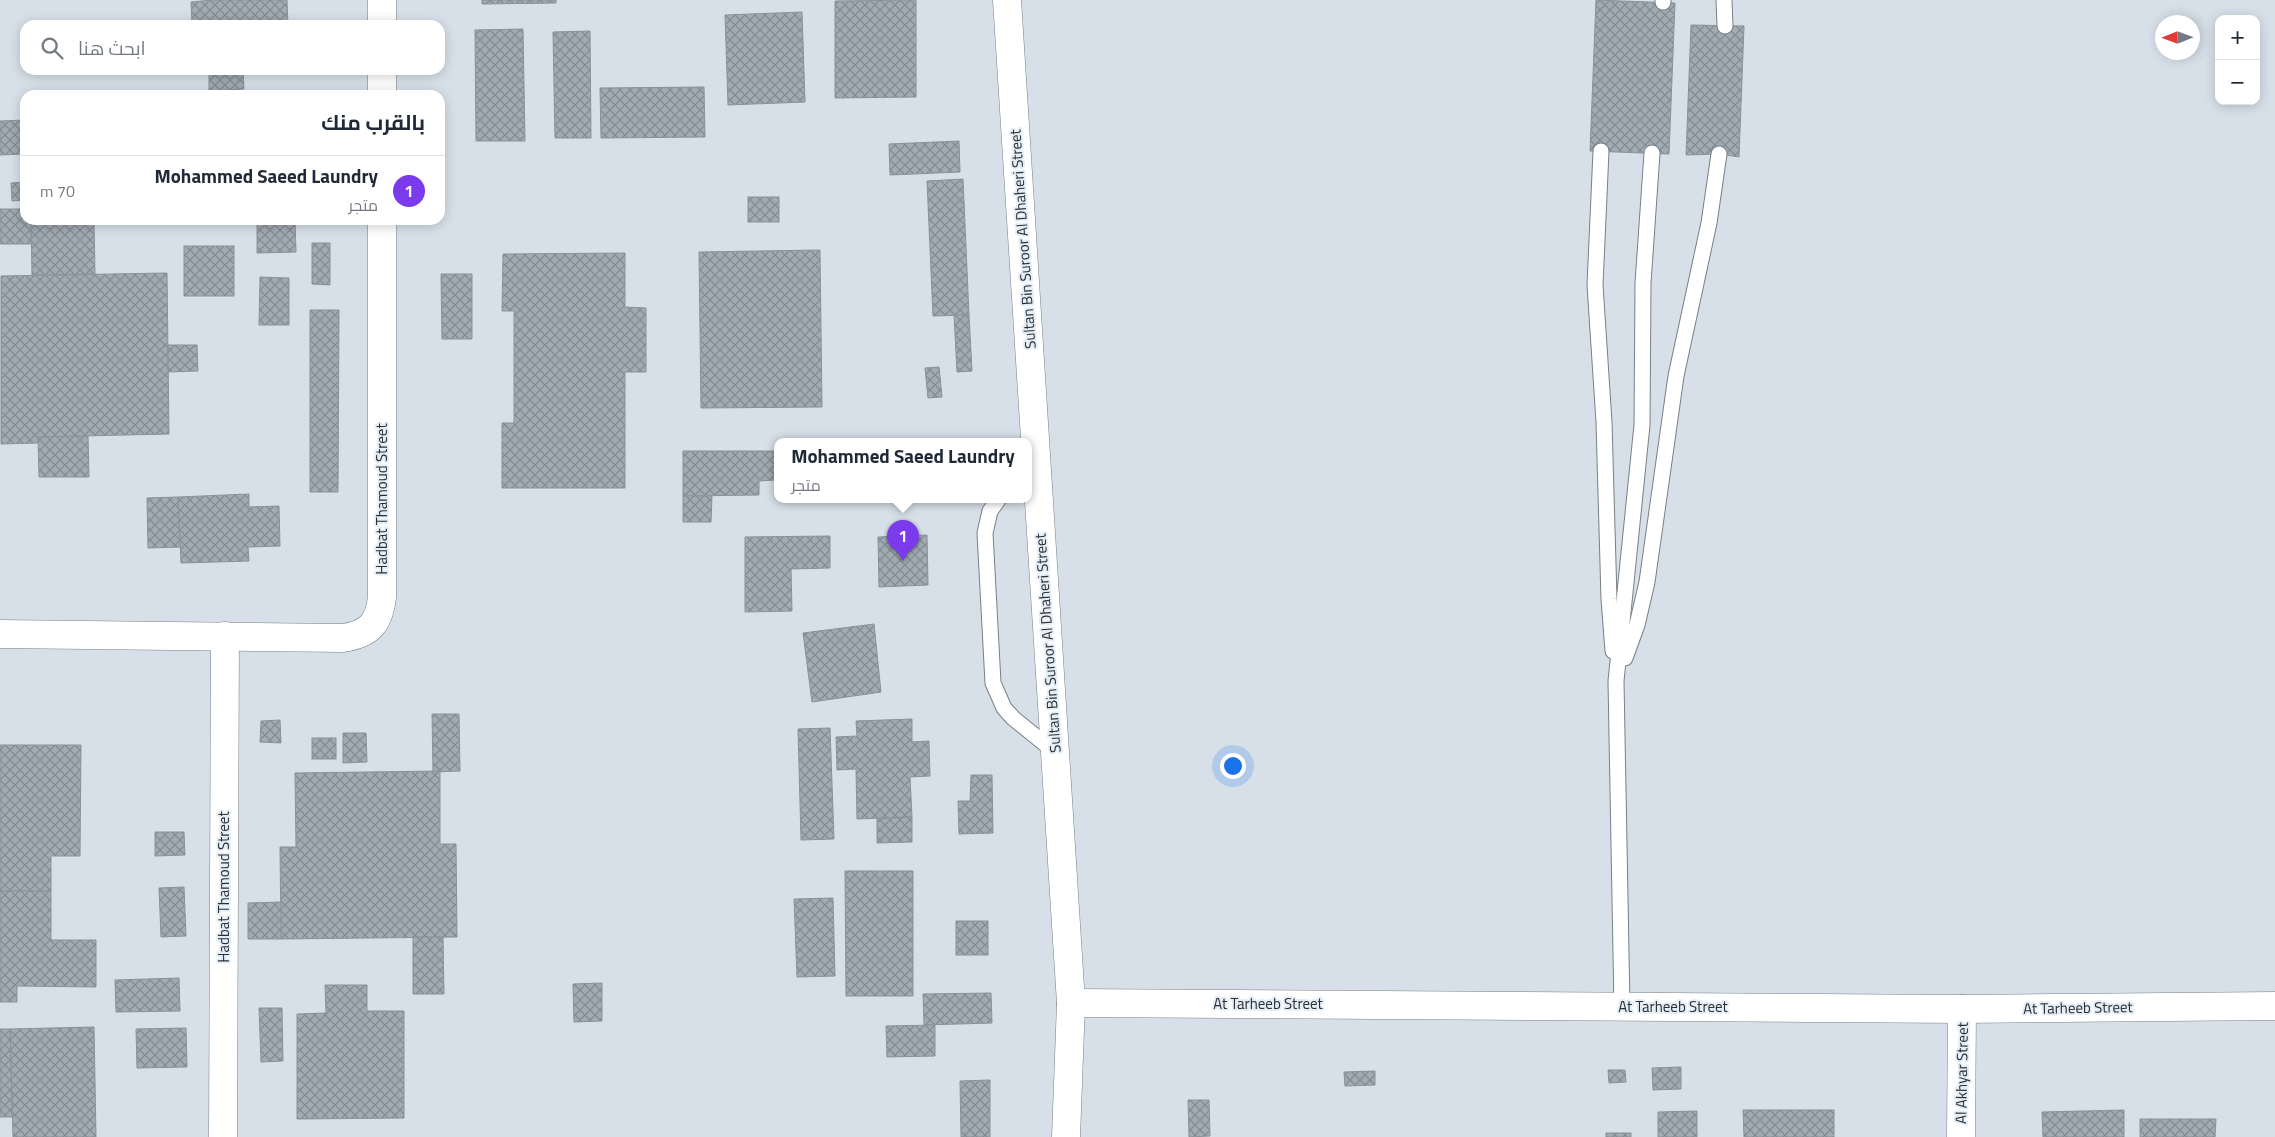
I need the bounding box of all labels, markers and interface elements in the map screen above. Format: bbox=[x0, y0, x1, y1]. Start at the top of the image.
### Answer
north arrow bbox=[2155, 15, 2200, 60]
map controls bbox=[2215, 15, 2260, 105]
button: + bbox=[2215, 15, 2260, 60]
search box bbox=[20, 20, 445, 75]
text: ابحث هنا bbox=[78, 33, 146, 62]
icon: search bbox=[38, 34, 66, 62]
button: − bbox=[2215, 60, 2260, 105]
text: بالقرب منك bbox=[321, 106, 425, 138]
street label: Sultan Bin Suroor Al Dhaheri Street bbox=[1003, 128, 1042, 350]
text: Mohammed Saeed Laundry bbox=[155, 161, 378, 190]
text: 70 m bbox=[40, 179, 75, 203]
text: 1 bbox=[405, 179, 413, 203]
text: متجر bbox=[349, 193, 378, 217]
street label: Hadbat Thamoud Street bbox=[370, 423, 393, 575]
popup bbox=[774, 438, 1032, 503]
text: Mohammed Saeed Laundry bbox=[791, 441, 1015, 470]
text: متجر bbox=[791, 473, 821, 497]
pin: 1 bbox=[887, 520, 919, 561]
street label: Sultan Bin Suroor Al Dhaheri Street bbox=[1028, 532, 1067, 754]
your location bbox=[1220, 753, 1246, 779]
street label: Hadbat Thamoud Street bbox=[212, 811, 235, 963]
street label: At Tarheeb Street bbox=[1213, 992, 1324, 1015]
street label: At Tarheeb Street bbox=[1618, 995, 1729, 1018]
street label: At Tarheeb Street bbox=[2023, 995, 2134, 1020]
street label: Al Akhyar Street bbox=[1949, 1021, 1974, 1124]

